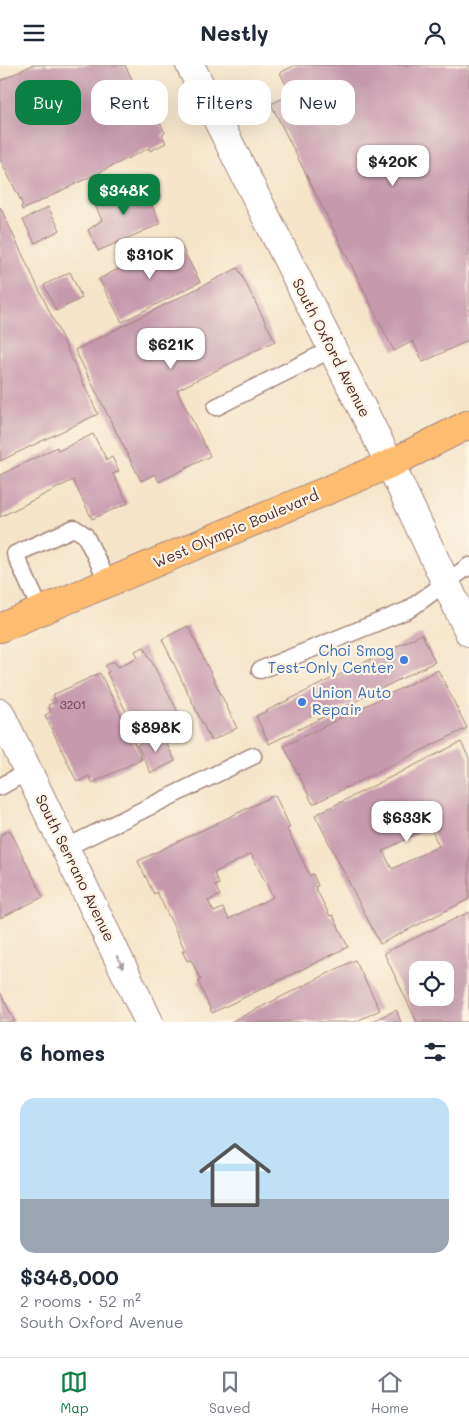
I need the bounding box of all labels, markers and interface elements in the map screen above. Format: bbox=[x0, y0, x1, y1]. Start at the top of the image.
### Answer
text: Nestly bbox=[200, 18, 269, 47]
icon: menu bbox=[20, 19, 48, 47]
icon: person bbox=[421, 19, 449, 47]
chip: Buy bbox=[15, 80, 81, 125]
chip: Rent bbox=[91, 80, 168, 125]
chip: Filters bbox=[178, 80, 271, 125]
chip: New bbox=[281, 80, 355, 125]
pin: $420K bbox=[358, 145, 428, 187]
text: $420K bbox=[368, 150, 418, 171]
pin: $348K bbox=[89, 173, 159, 216]
text: $348K bbox=[99, 179, 149, 200]
pin: $310K bbox=[115, 237, 185, 280]
text: $310K bbox=[126, 243, 174, 264]
street label: South Oxford Avenue bbox=[288, 275, 376, 420]
pin: $621K bbox=[136, 327, 206, 370]
text: $621K bbox=[148, 333, 194, 354]
street label: West Olympic Boulevard bbox=[150, 484, 321, 572]
place label: Choi Smog Test-Only Center bbox=[268, 640, 394, 677]
marker: Choi Smog Test-Only Center bbox=[398, 654, 410, 666]
place label: Union Auto Repair bbox=[312, 682, 391, 719]
house number: 3201 bbox=[60, 696, 86, 712]
marker: Union Auto Repair bbox=[296, 696, 308, 708]
pin: $898K bbox=[121, 711, 191, 753]
text: $898K bbox=[131, 716, 181, 737]
street label: South Serrano Avenue bbox=[32, 791, 120, 945]
pin: $633K bbox=[372, 801, 442, 843]
text: $633K bbox=[382, 806, 432, 827]
one-way arrow bbox=[117, 955, 125, 969]
map controls bbox=[409, 961, 454, 1006]
button: locate bbox=[409, 961, 454, 1006]
icon: filters bbox=[421, 1038, 449, 1066]
text: 6 homes bbox=[20, 1039, 105, 1066]
icon: home bbox=[190, 1130, 280, 1220]
text: $348,000 bbox=[20, 1263, 119, 1290]
text: 2 rooms · 52 m² bbox=[20, 1290, 141, 1311]
text: South Oxford Avenue bbox=[20, 1311, 184, 1332]
tab: Map bbox=[60, 1368, 89, 1417]
tab: Saved bbox=[209, 1368, 250, 1417]
tab: Home bbox=[371, 1368, 409, 1417]

